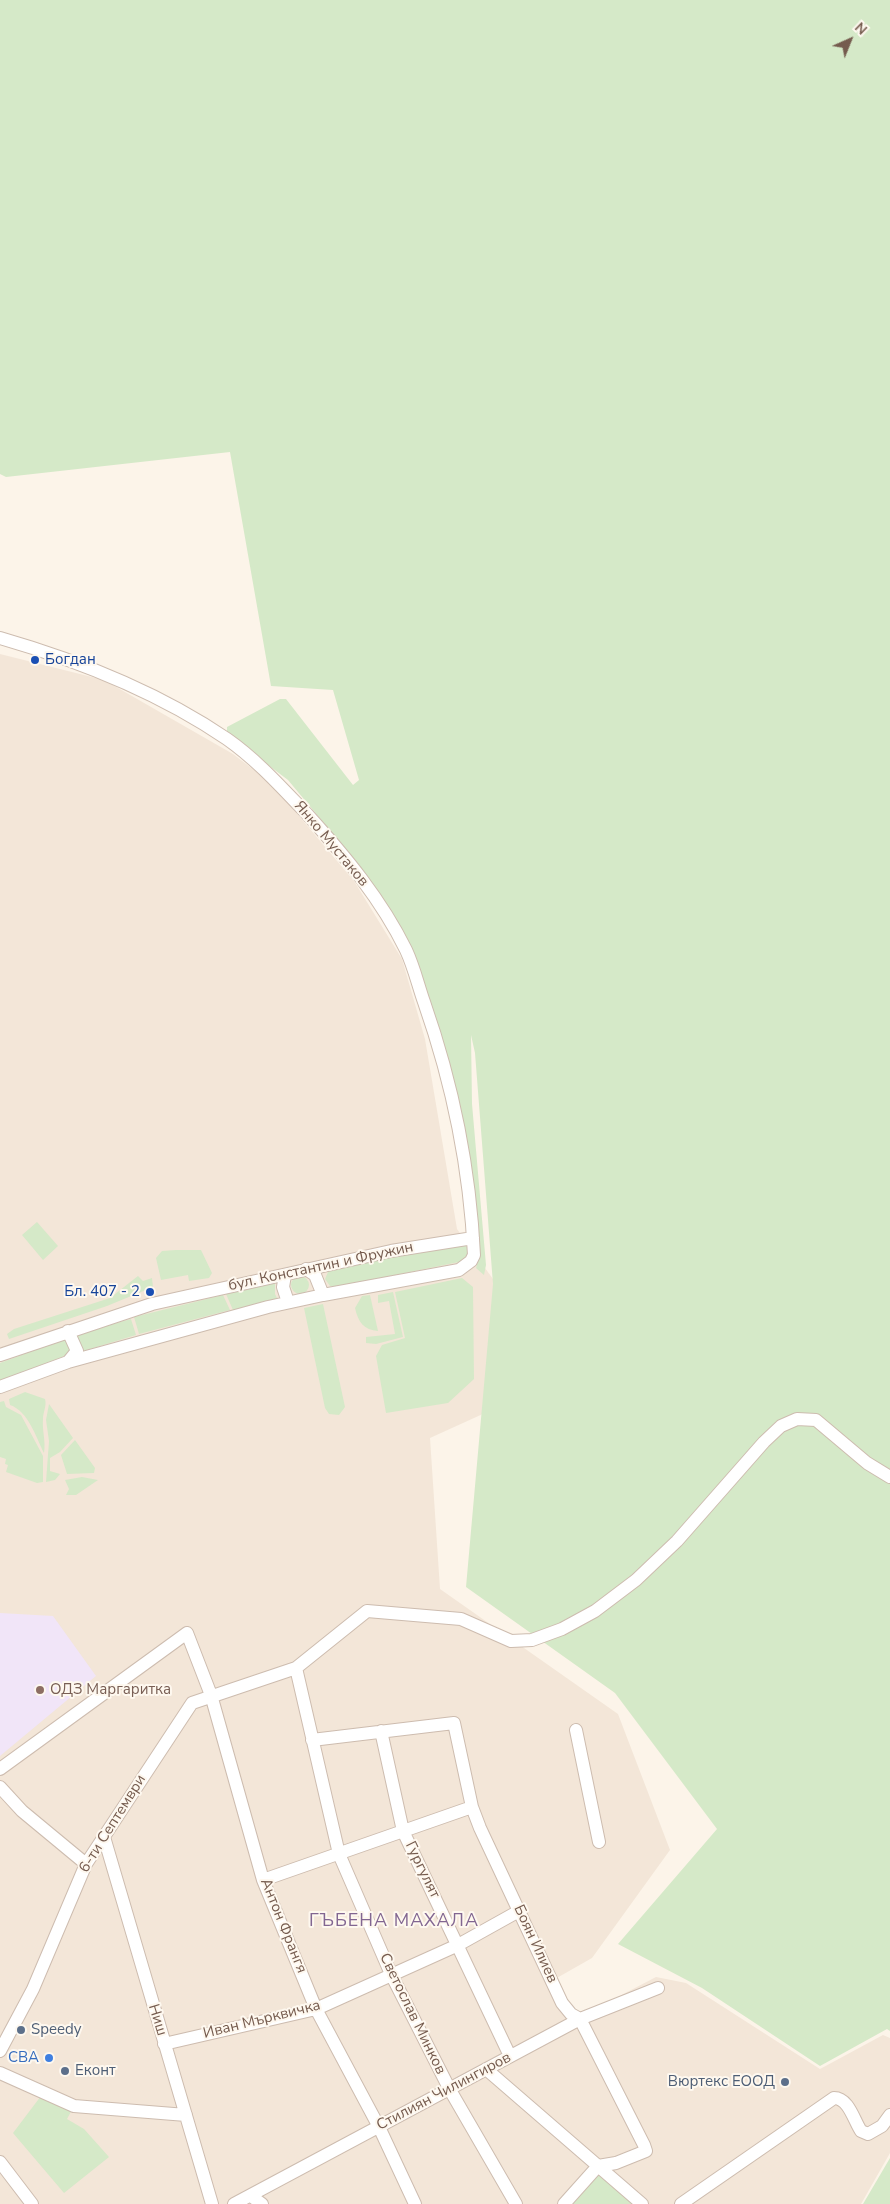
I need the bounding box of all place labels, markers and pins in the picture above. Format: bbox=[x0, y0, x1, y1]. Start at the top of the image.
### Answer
place label: Богдан bbox=[45, 651, 96, 669]
marker: Богдан bbox=[29, 654, 41, 666]
place label: Бл. 407 - 2 bbox=[64, 1283, 140, 1301]
marker: Бл. 407 - 2 bbox=[144, 1286, 156, 1298]
place label: ОДЗ Маргаритка bbox=[50, 1681, 171, 1699]
marker: ОДЗ Маргаритка bbox=[34, 1684, 46, 1696]
place label: Speedy bbox=[31, 2021, 81, 2039]
marker: Speedy bbox=[15, 2024, 27, 2036]
place label: CBA bbox=[8, 2049, 39, 2067]
marker: CBA bbox=[43, 2052, 55, 2064]
place label: Еконт bbox=[75, 2062, 116, 2080]
marker: Еконт bbox=[59, 2065, 71, 2077]
place label: Вюртекс ЕООД bbox=[668, 2073, 775, 2091]
marker: Вюртекс ЕООД bbox=[779, 2076, 791, 2088]

